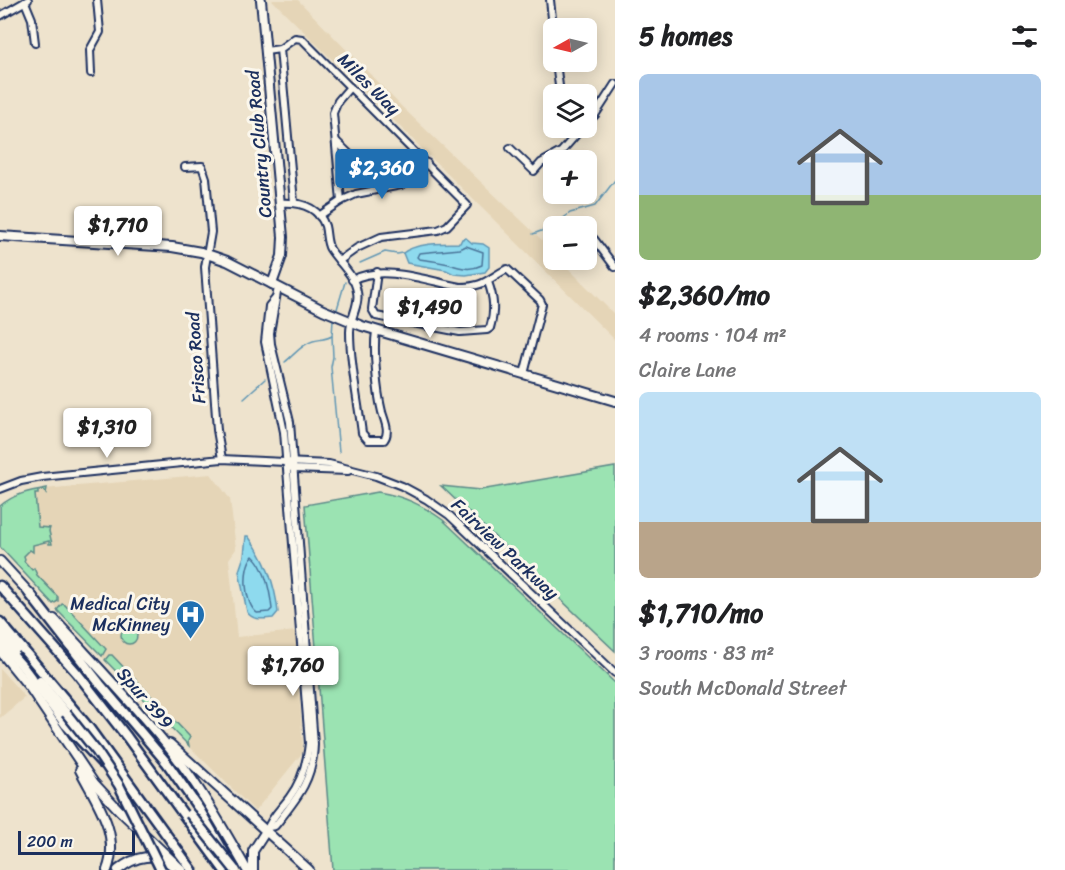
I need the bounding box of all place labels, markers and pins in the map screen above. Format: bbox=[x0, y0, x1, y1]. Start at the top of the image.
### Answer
pin: $2,360 bbox=[333, 149, 431, 200]
pin: $1,710 bbox=[69, 206, 167, 257]
pin: $1,490 bbox=[381, 288, 479, 339]
pin: $1,310 bbox=[58, 408, 156, 459]
place label: Medical City McKinney bbox=[70, 588, 171, 641]
hospital icon: Medical City McKinney bbox=[175, 598, 207, 640]
pin: $1,760 bbox=[244, 646, 342, 697]

